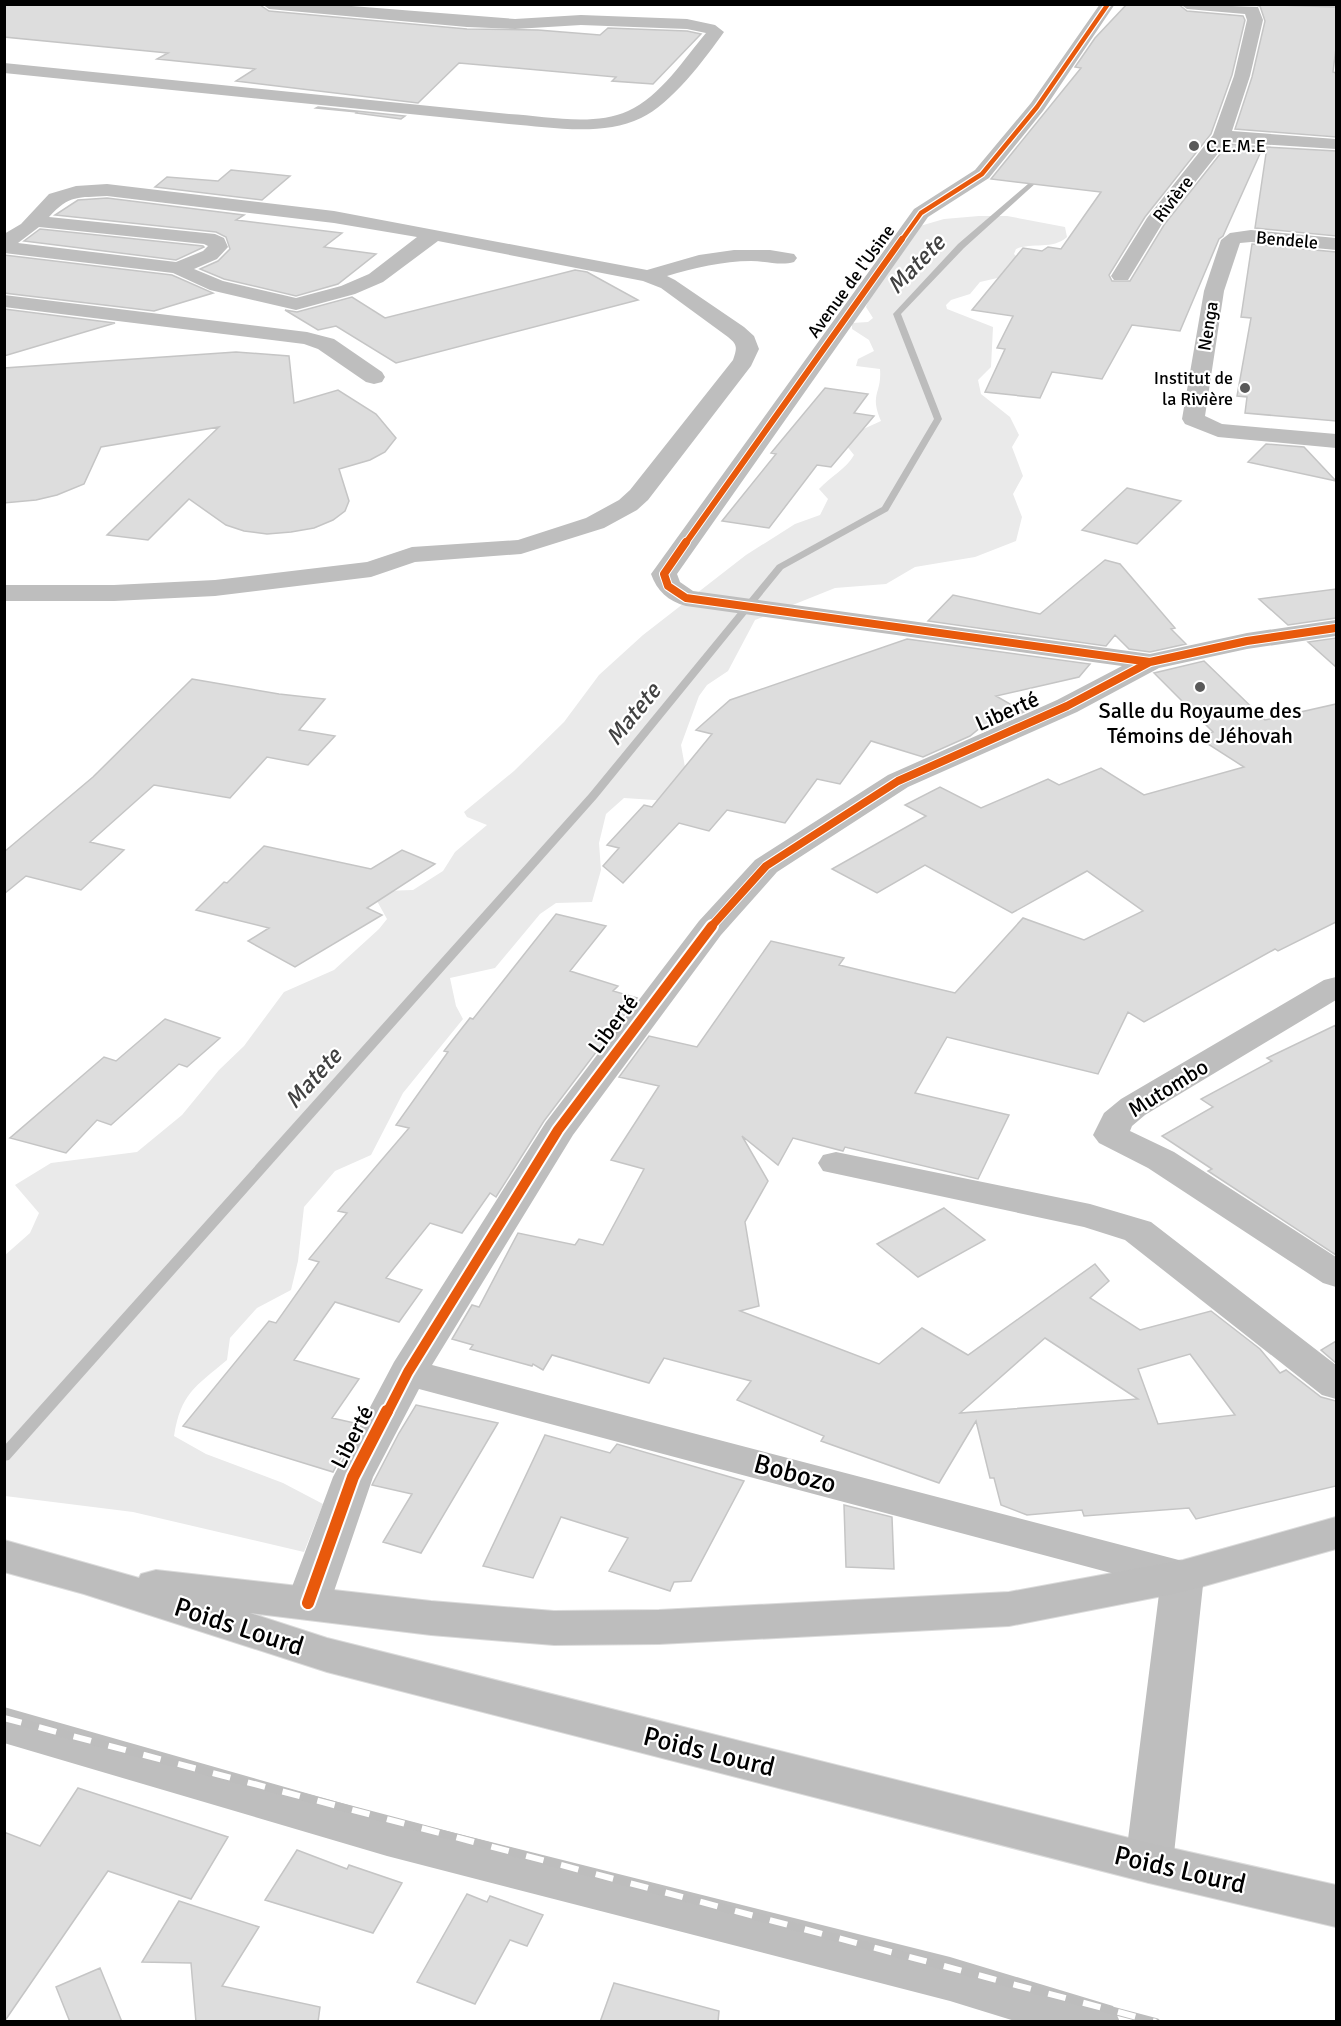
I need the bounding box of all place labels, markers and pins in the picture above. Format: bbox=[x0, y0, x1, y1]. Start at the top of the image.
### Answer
place label: C.E.M.E bbox=[1206, 135, 1266, 157]
marker: C.E.M.E bbox=[1187, 139, 1201, 153]
place label: Institut de la Rivière bbox=[1154, 367, 1233, 410]
marker: Institut de la Rivière bbox=[1238, 381, 1252, 395]
marker: Salle du Royaume des Témoins de Jéhovah bbox=[1193, 680, 1207, 694]
place label: Salle du Royaume des Témoins de Jéhovah bbox=[1098, 697, 1302, 749]

